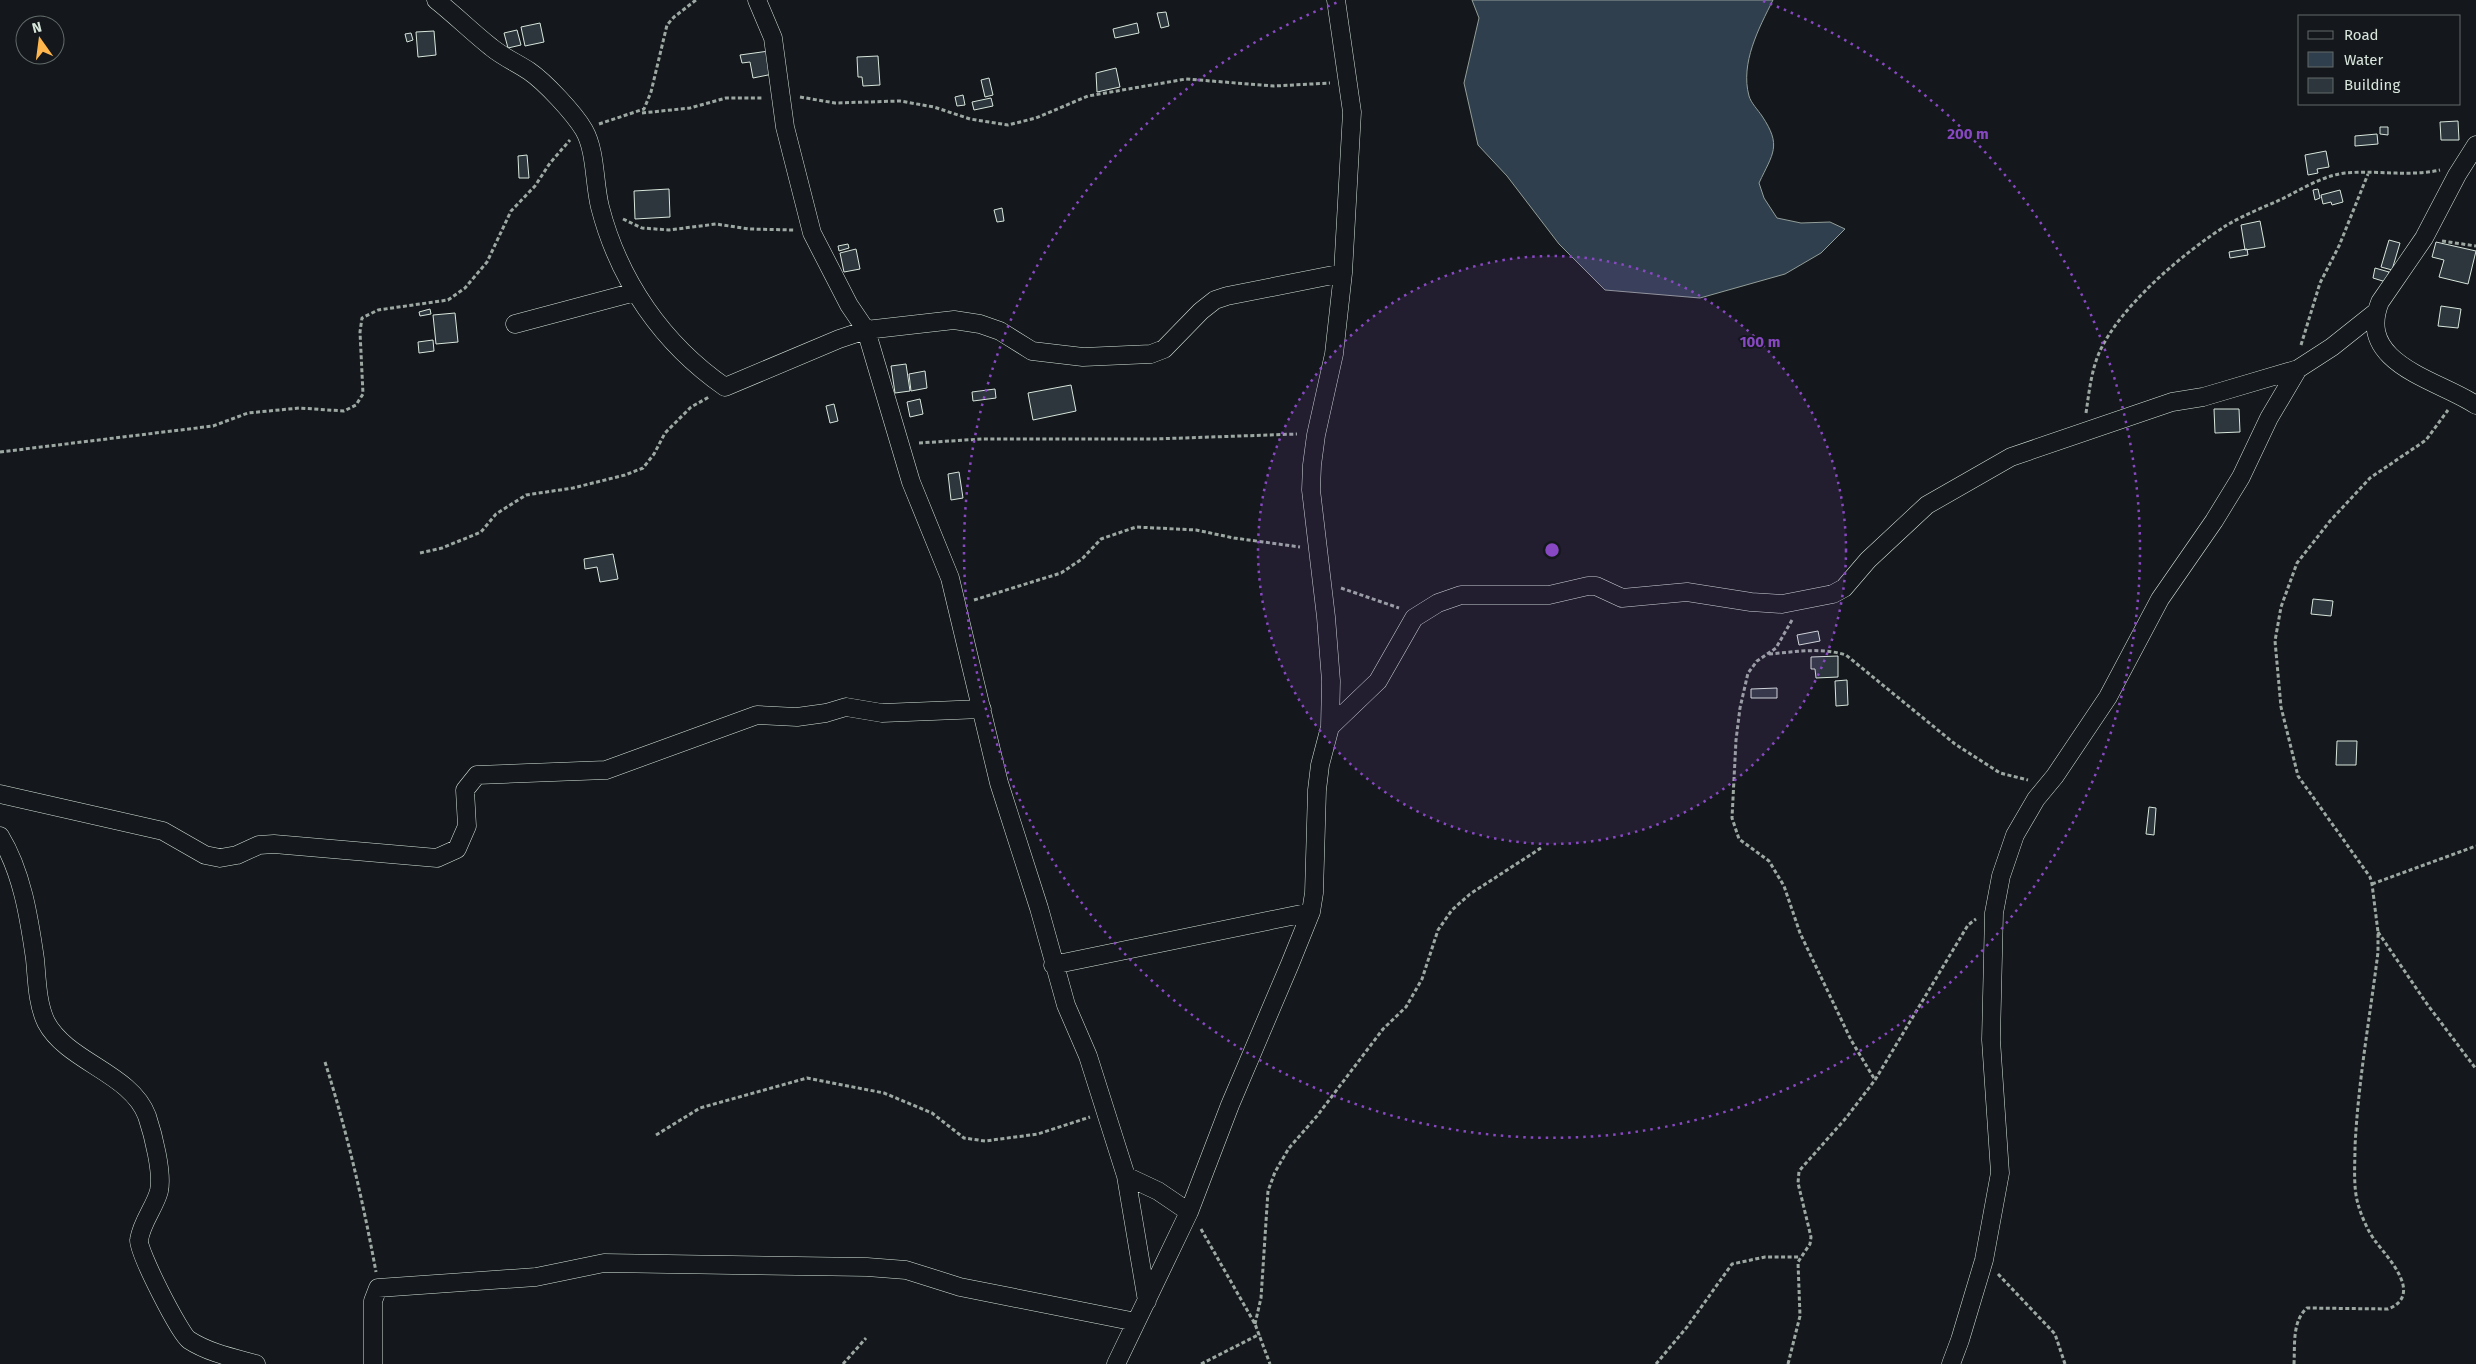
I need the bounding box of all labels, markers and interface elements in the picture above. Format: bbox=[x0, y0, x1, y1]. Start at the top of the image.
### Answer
north arrow bbox=[15, 15, 65, 65]
legend bbox=[2298, 15, 2461, 105]
text: N bbox=[30, 18, 44, 37]
text: Road bbox=[2344, 26, 2379, 44]
text: Water bbox=[2344, 51, 2383, 69]
text: Building bbox=[2344, 76, 2400, 94]
text: 200 m bbox=[1947, 125, 1989, 143]
text: 100 m bbox=[1740, 333, 1780, 351]
centre of rings bbox=[1543, 541, 1561, 559]

